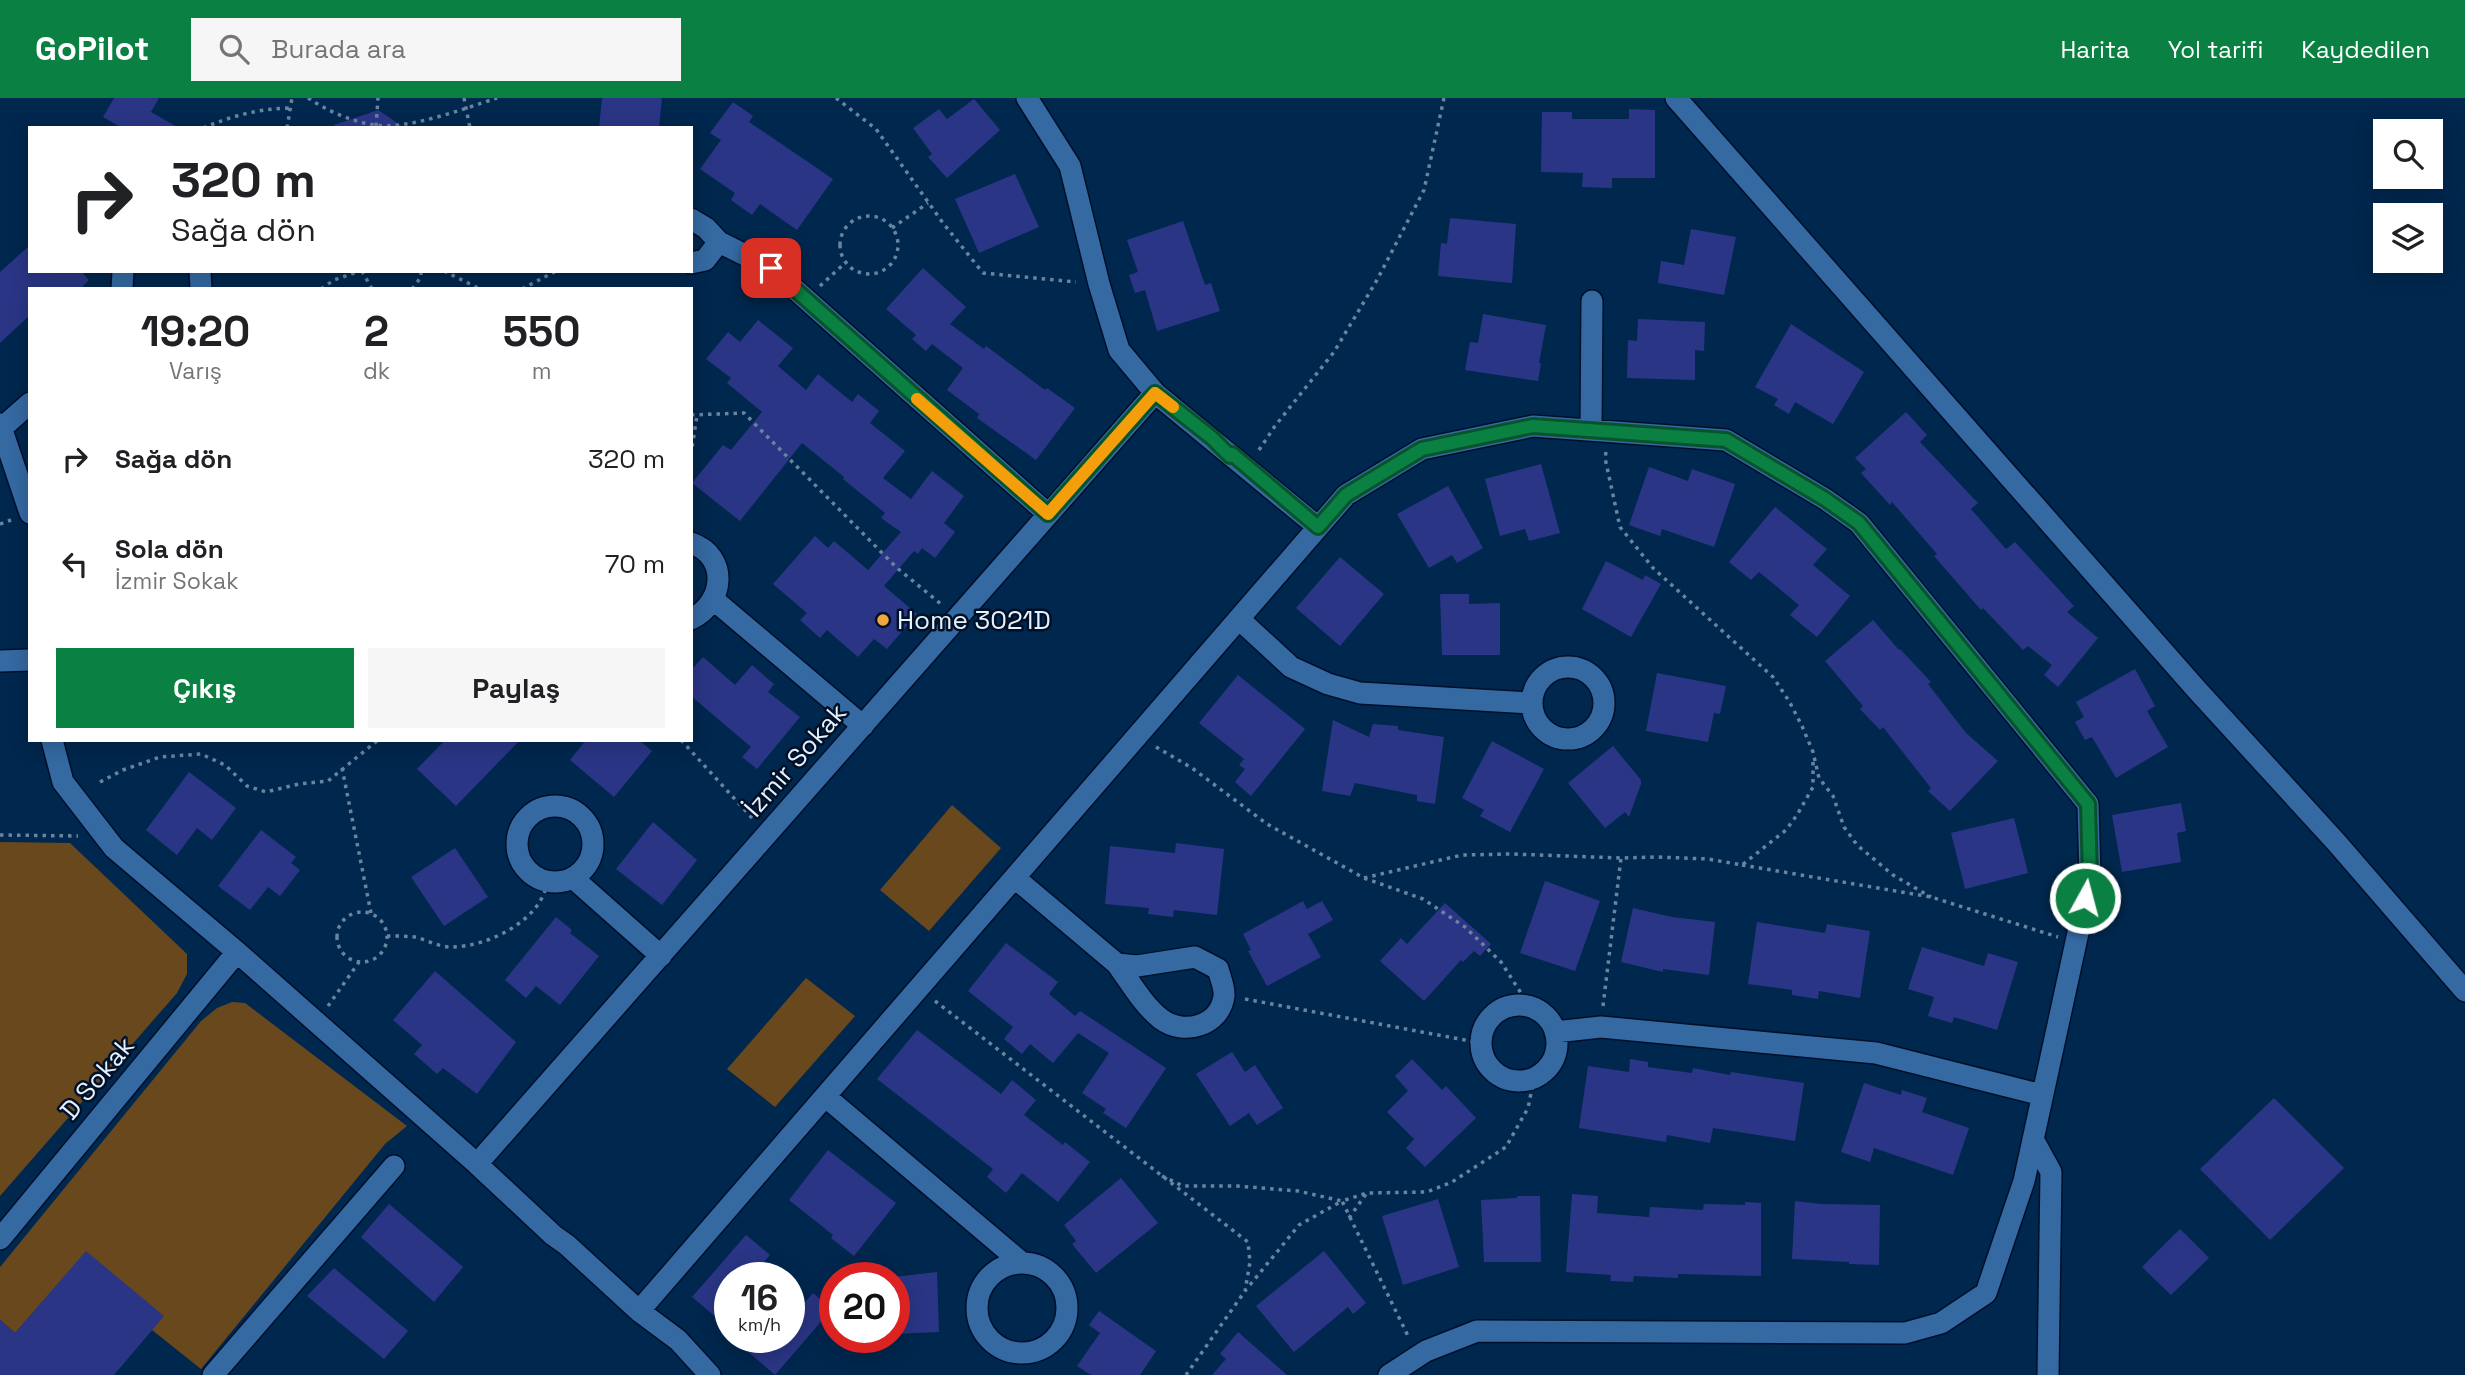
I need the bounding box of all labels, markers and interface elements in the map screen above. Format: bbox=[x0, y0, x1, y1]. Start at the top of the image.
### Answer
search box bbox=[191, 18, 681, 81]
text: GoPilot bbox=[35, 28, 149, 70]
icon: search bbox=[215, 30, 253, 68]
text: Burada ara bbox=[271, 32, 406, 66]
text: Harita bbox=[2060, 34, 2130, 65]
text: Yol tarifi bbox=[2168, 34, 2263, 65]
text: Kaydedilen bbox=[2301, 34, 2430, 65]
map controls bbox=[2373, 119, 2443, 273]
button: search bbox=[2373, 119, 2443, 189]
text: 320 m bbox=[171, 149, 316, 211]
icon: right bbox=[56, 154, 147, 245]
button: layers bbox=[2373, 203, 2443, 273]
text: Sağa dön bbox=[171, 210, 316, 250]
pin bbox=[741, 238, 801, 298]
icon: arrive bbox=[752, 249, 790, 287]
text: 19:20 bbox=[141, 305, 250, 358]
text: 2 bbox=[364, 305, 389, 358]
text: 550 bbox=[503, 305, 580, 358]
text: Varış bbox=[169, 356, 222, 386]
text: dk bbox=[363, 356, 390, 386]
text: m bbox=[532, 356, 551, 386]
icon: right bbox=[56, 440, 94, 478]
text: Sağa dön bbox=[115, 442, 232, 476]
text: 320 m bbox=[588, 442, 665, 476]
text: Sola dön bbox=[115, 532, 224, 566]
icon: left bbox=[56, 545, 94, 583]
text: 70 m bbox=[605, 547, 665, 581]
text: İzmir Sokak bbox=[115, 566, 239, 596]
place label: Home 3021D bbox=[897, 603, 1051, 637]
marker: Home 3021D bbox=[875, 612, 891, 628]
button: Çıkış bbox=[56, 648, 354, 728]
button: Paylaş bbox=[368, 648, 665, 728]
street label: İzmir Sokak bbox=[736, 696, 854, 824]
position arrow bbox=[2048, 861, 2122, 935]
street label: D Sokak bbox=[52, 1029, 142, 1127]
speed limit sign: 20 bbox=[819, 1262, 910, 1353]
text: 16 bbox=[741, 1276, 778, 1320]
text: km/h bbox=[738, 1313, 781, 1336]

